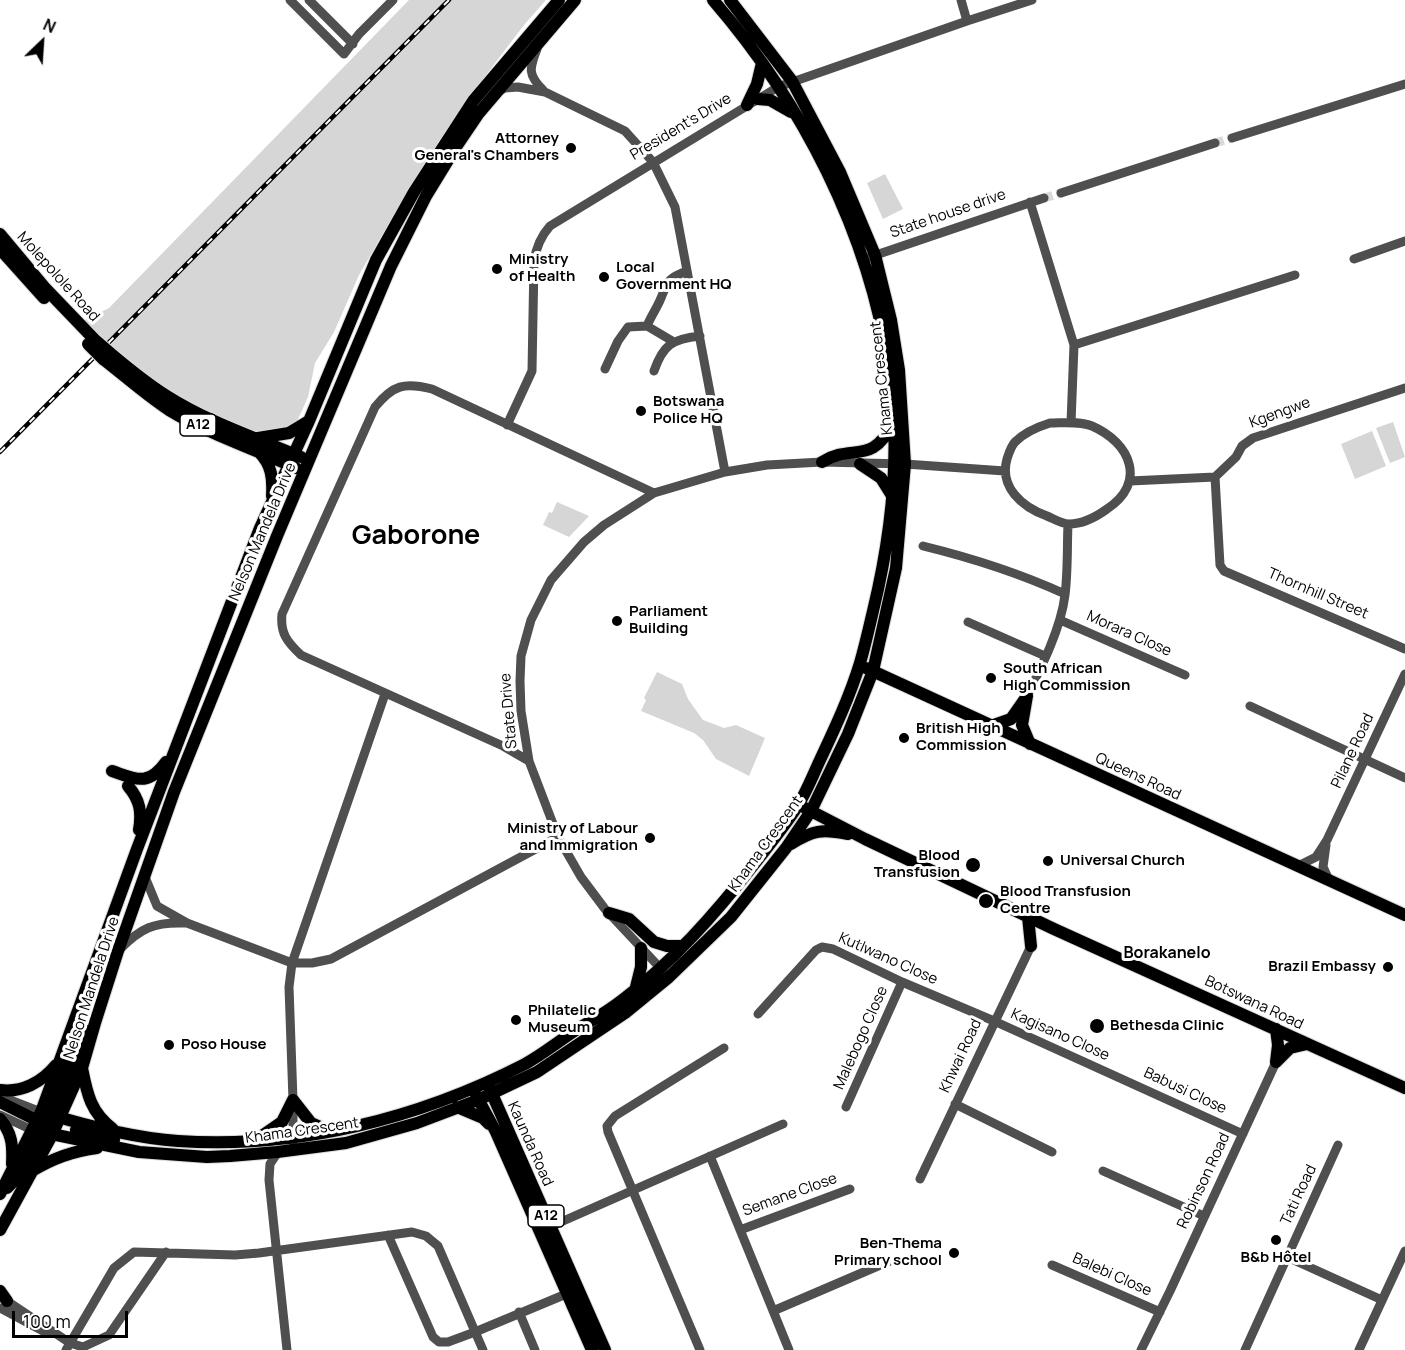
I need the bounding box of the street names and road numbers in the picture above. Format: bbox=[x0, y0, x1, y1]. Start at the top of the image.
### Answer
street label: President's Drive bbox=[627, 90, 735, 164]
street label: State house drive bbox=[888, 186, 1008, 242]
street label: Molepolole Road bbox=[13, 228, 103, 326]
street label: Khama Crescent bbox=[867, 320, 897, 436]
street label: Kgengwe bbox=[1247, 394, 1313, 432]
road number: A12 bbox=[180, 414, 216, 436]
street label: Nelson Mandela Drive bbox=[226, 460, 300, 604]
street label: Thornhill Street bbox=[1265, 565, 1371, 623]
street label: Morara Close bbox=[1084, 607, 1174, 661]
street label: State Drive bbox=[497, 672, 521, 750]
street label: Pilane Road bbox=[1328, 711, 1378, 791]
street label: Queens Road bbox=[1092, 749, 1184, 805]
street label: Khama Crescent bbox=[725, 792, 807, 896]
street label: Nelson Mandela Drive bbox=[60, 915, 124, 1061]
street label: Kutlwano Close bbox=[836, 929, 940, 989]
street label: Botswana Road bbox=[1202, 972, 1306, 1034]
street label: Malebogo Close bbox=[830, 983, 892, 1093]
street label: Kagisano Close bbox=[1008, 1005, 1112, 1065]
street label: Khwai Road bbox=[936, 1016, 986, 1096]
street label: Babusi Close bbox=[1141, 1064, 1229, 1118]
street label: Kaunda Road bbox=[503, 1099, 557, 1189]
street label: Khama Crescent bbox=[244, 1114, 360, 1148]
street label: Robinson Road bbox=[1174, 1130, 1234, 1232]
street label: Tati Road bbox=[1277, 1162, 1321, 1228]
street label: Semane Close bbox=[740, 1170, 840, 1220]
road number: A12 bbox=[528, 1205, 564, 1227]
street label: Balebi Close bbox=[1070, 1250, 1154, 1300]

